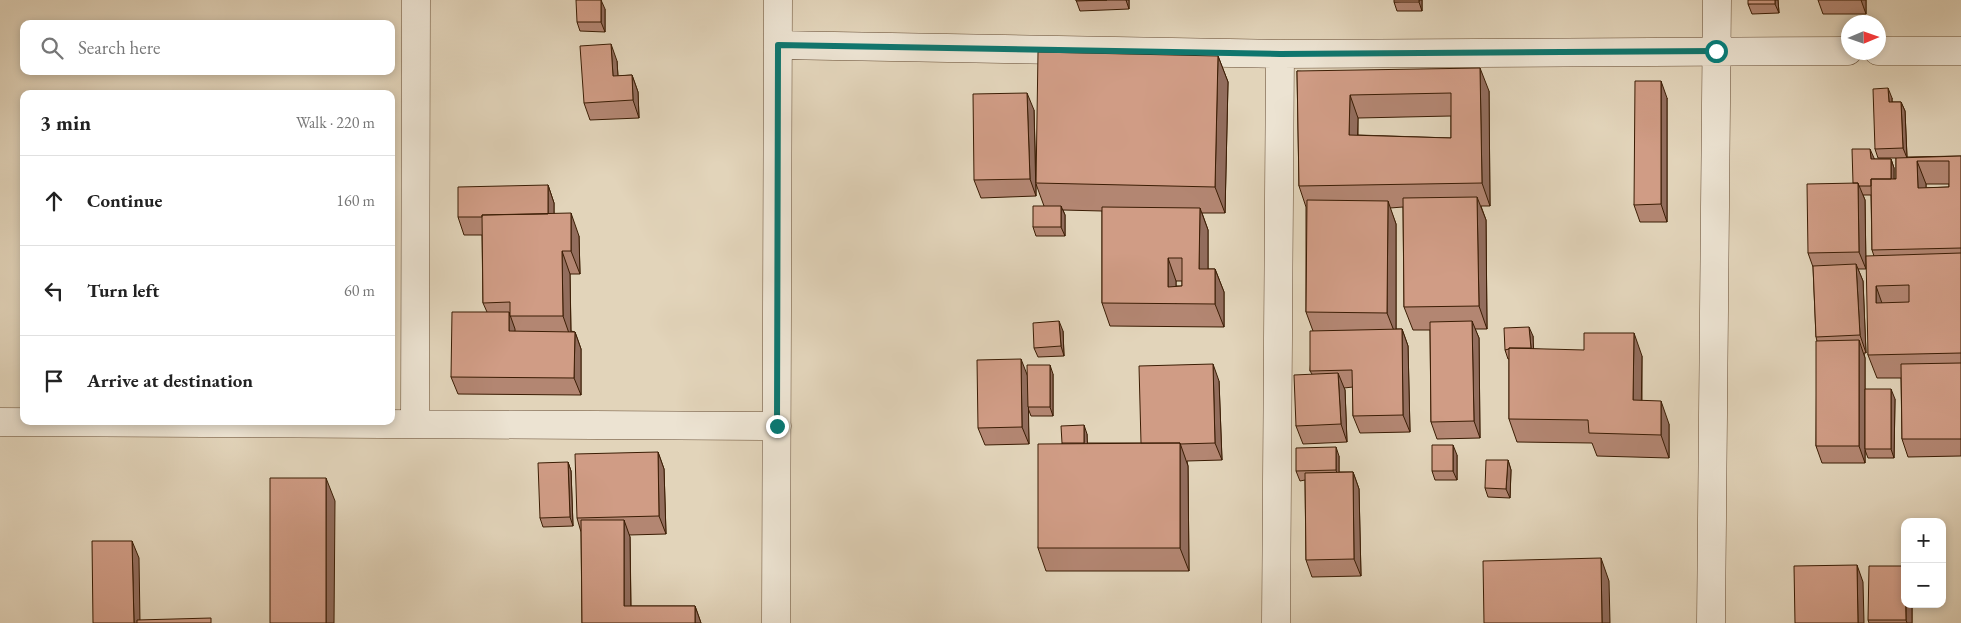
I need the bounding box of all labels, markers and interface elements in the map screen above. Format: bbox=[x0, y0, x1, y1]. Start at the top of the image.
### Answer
north arrow bbox=[1841, 15, 1886, 60]
search box bbox=[20, 20, 395, 75]
icon: search bbox=[38, 34, 66, 62]
text: Search here bbox=[78, 35, 160, 60]
route start bbox=[1705, 40, 1728, 63]
text: 3 min bbox=[40, 109, 91, 136]
text: Walk · 220 m bbox=[296, 112, 375, 133]
icon: ahead bbox=[40, 187, 68, 215]
text: Continue bbox=[87, 188, 162, 213]
text: 160 m bbox=[336, 190, 375, 211]
icon: left bbox=[40, 277, 68, 305]
text: Turn left bbox=[87, 278, 159, 303]
text: 60 m bbox=[344, 280, 375, 301]
icon: arrive bbox=[40, 367, 68, 395]
text: Arrive at destination bbox=[87, 368, 253, 393]
route end bbox=[766, 415, 789, 438]
map controls bbox=[1901, 518, 1946, 608]
button: + bbox=[1901, 518, 1946, 563]
button: − bbox=[1901, 563, 1946, 608]

